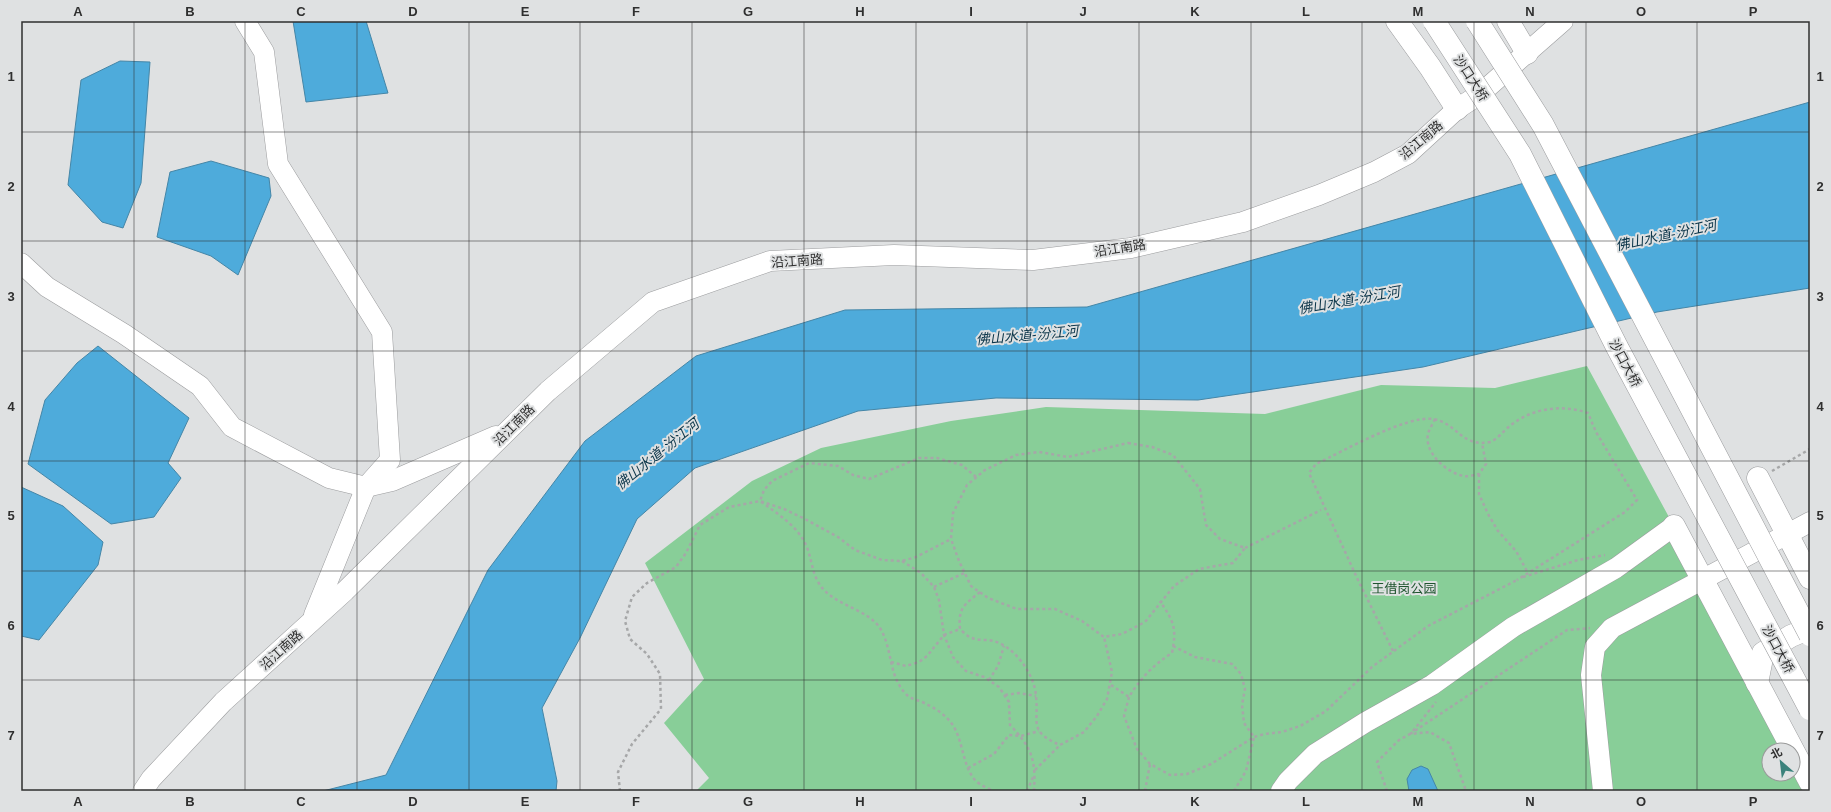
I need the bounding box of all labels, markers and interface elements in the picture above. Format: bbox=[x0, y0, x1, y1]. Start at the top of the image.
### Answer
text: A bbox=[73, 4, 83, 19]
text: B bbox=[185, 4, 195, 19]
text: C bbox=[296, 4, 306, 19]
text: D bbox=[408, 4, 418, 19]
text: E bbox=[521, 4, 530, 19]
text: F bbox=[632, 4, 640, 19]
text: G bbox=[743, 4, 753, 19]
text: H bbox=[855, 4, 865, 19]
text: I bbox=[969, 4, 973, 19]
text: J bbox=[1079, 4, 1087, 19]
text: K bbox=[1190, 4, 1200, 19]
text: L bbox=[1302, 4, 1310, 19]
text: M bbox=[1413, 4, 1423, 19]
text: N bbox=[1525, 4, 1535, 19]
text: O bbox=[1636, 4, 1646, 19]
text: P bbox=[1749, 4, 1758, 19]
street label: 沙口大桥 bbox=[1451, 52, 1491, 104]
text: 1 bbox=[7, 69, 15, 84]
text: 1 bbox=[1816, 69, 1824, 84]
street label: 沿江南路 bbox=[1396, 118, 1446, 162]
text: 2 bbox=[7, 179, 15, 194]
text: 2 bbox=[1816, 179, 1824, 194]
water label: 佛山水道-汾江河 bbox=[1614, 216, 1721, 253]
street label: 沿江南路 bbox=[1093, 237, 1147, 259]
street label: 沿江南路 bbox=[771, 252, 823, 270]
water label: 佛山水道-汾江河 bbox=[1297, 283, 1404, 317]
text: 3 bbox=[7, 289, 15, 304]
text: 3 bbox=[1816, 289, 1824, 304]
water label: 佛山水道-汾江河 bbox=[975, 322, 1082, 347]
street label: 沙口大桥 bbox=[1606, 337, 1644, 389]
text: 4 bbox=[7, 399, 15, 414]
text: 4 bbox=[1816, 399, 1824, 414]
street label: 沿江南路 bbox=[490, 401, 538, 449]
water label: 佛山水道-汾江河 bbox=[612, 414, 704, 493]
text: 5 bbox=[7, 508, 15, 523]
text: 5 bbox=[1816, 508, 1824, 523]
park label: 王借岗公园 bbox=[1371, 581, 1437, 596]
text: 6 bbox=[7, 618, 15, 633]
text: 6 bbox=[1816, 618, 1824, 633]
street label: 沙口大桥 bbox=[1759, 623, 1797, 675]
street label: 沿江南路 bbox=[257, 627, 305, 673]
text: 7 bbox=[7, 728, 15, 743]
text: 7 bbox=[1816, 728, 1824, 743]
north arrow bbox=[1761, 742, 1801, 782]
text: 北 bbox=[1769, 745, 1784, 761]
text: A bbox=[73, 794, 83, 809]
text: B bbox=[185, 794, 195, 809]
text: C bbox=[296, 794, 306, 809]
text: D bbox=[408, 794, 418, 809]
text: E bbox=[521, 794, 530, 809]
text: F bbox=[632, 794, 640, 809]
text: G bbox=[743, 794, 753, 809]
text: H bbox=[855, 794, 865, 809]
text: I bbox=[969, 794, 973, 809]
text: J bbox=[1079, 794, 1087, 809]
text: K bbox=[1190, 794, 1200, 809]
text: L bbox=[1302, 794, 1310, 809]
text: M bbox=[1413, 794, 1423, 809]
text: N bbox=[1525, 794, 1535, 809]
text: O bbox=[1636, 794, 1646, 809]
text: P bbox=[1749, 794, 1758, 809]

